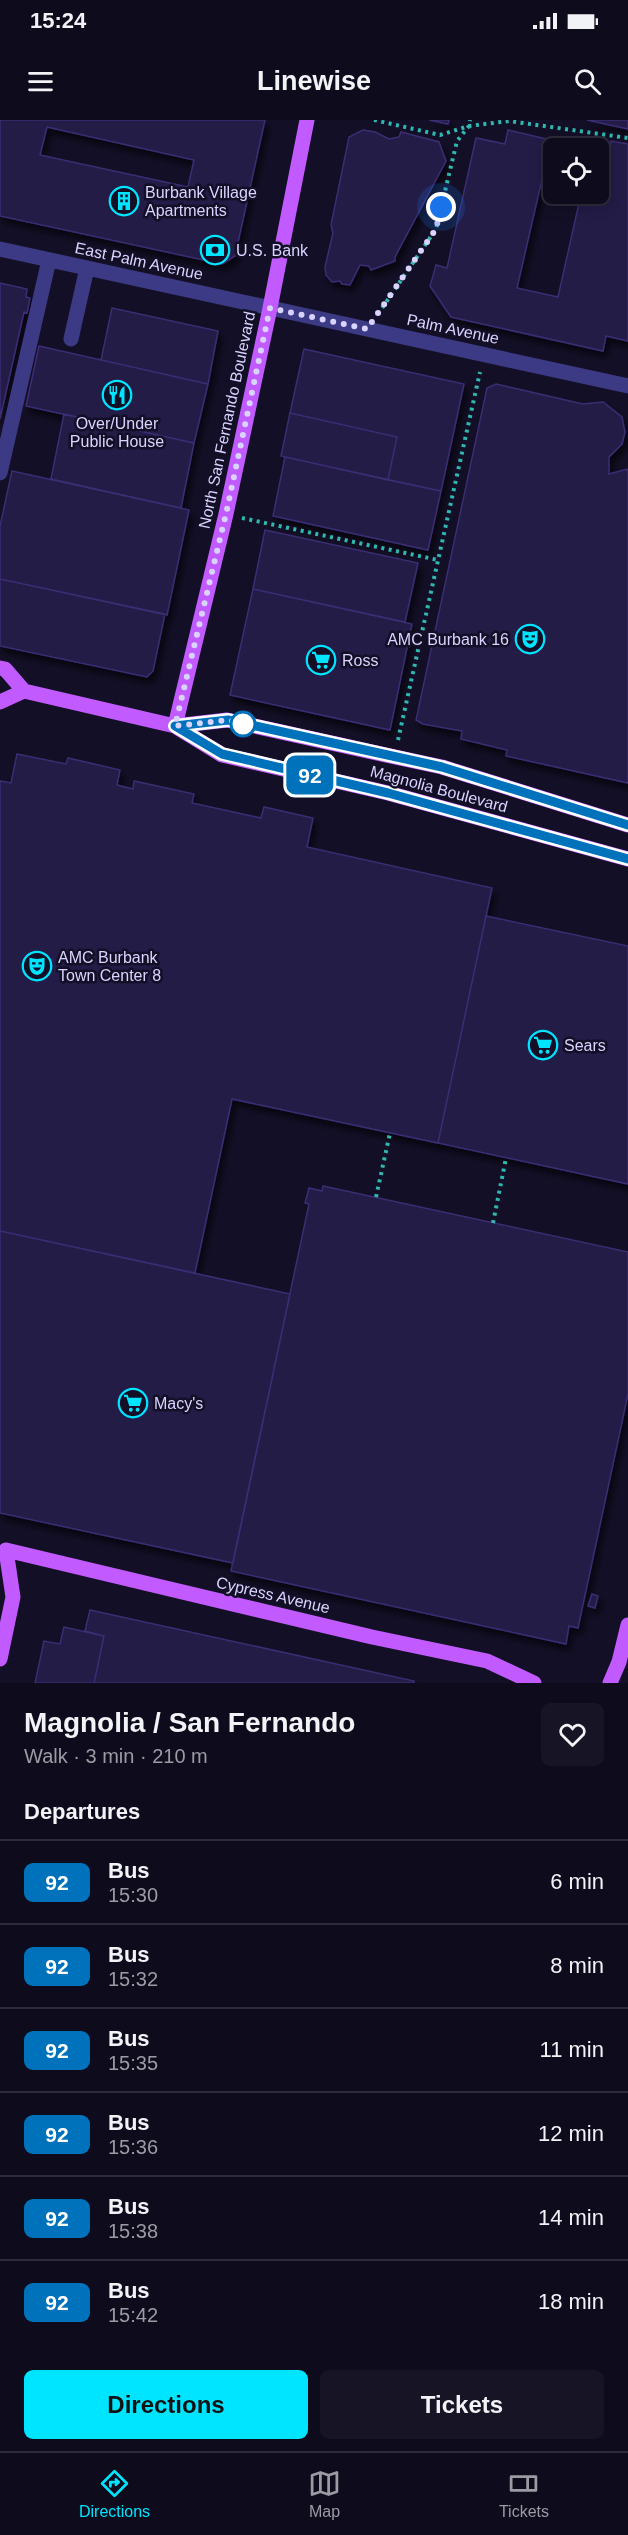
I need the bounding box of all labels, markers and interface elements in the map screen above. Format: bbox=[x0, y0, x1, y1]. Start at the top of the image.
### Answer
text: 15:24 bbox=[30, 8, 86, 33]
icon: menu bbox=[24, 65, 57, 98]
icon: search bbox=[571, 65, 604, 98]
text: Linewise bbox=[257, 66, 371, 96]
map controls bbox=[543, 138, 609, 204]
button: locate bbox=[543, 138, 609, 204]
place label: Burbank Village Apartments bbox=[145, 184, 257, 219]
building icon: Burbank Village Apartments bbox=[108, 185, 140, 217]
your location bbox=[426, 192, 456, 222]
bank icon: U.S. Bank bbox=[199, 234, 231, 266]
street label: East Palm Avenue bbox=[73, 239, 205, 283]
place label: U.S. Bank bbox=[236, 242, 309, 259]
street label: North San Fernando Boulevard bbox=[196, 310, 258, 530]
street label: Palm Avenue bbox=[405, 311, 501, 347]
restaurant icon: Over/Under Public House bbox=[101, 379, 133, 411]
place label: Over/Under Public House bbox=[70, 415, 164, 450]
theatre icon: AMC Burbank 16 bbox=[514, 623, 546, 655]
place label: AMC Burbank 16 bbox=[387, 631, 509, 648]
supermarket icon: Ross bbox=[305, 644, 337, 676]
place label: Ross bbox=[342, 652, 378, 669]
unlabelled marker bbox=[230, 711, 256, 737]
line badge: 92 bbox=[283, 756, 337, 794]
street label: Magnolia Boulevard bbox=[368, 762, 510, 816]
text: 92 bbox=[298, 764, 322, 787]
place label: AMC Burbank Town Center 8 bbox=[58, 949, 161, 984]
theatre icon: AMC Burbank Town Center 8 bbox=[21, 950, 53, 982]
supermarket icon: Sears bbox=[527, 1029, 559, 1061]
place label: Sears bbox=[564, 1037, 606, 1054]
supermarket icon: Macy's bbox=[117, 1387, 149, 1419]
place label: Macy's bbox=[154, 1395, 203, 1412]
street label: Cypress Avenue bbox=[214, 1574, 332, 1616]
button: heart bbox=[541, 1703, 604, 1766]
text: Magnolia / San Fernando bbox=[24, 1707, 355, 1738]
text: Walk · 3 min · 210 m bbox=[24, 1745, 208, 1767]
text: Departures bbox=[24, 1799, 140, 1824]
text: Bus bbox=[108, 1858, 150, 1883]
text: 6 min bbox=[550, 1869, 604, 1894]
text: 92 bbox=[45, 1871, 69, 1894]
text: 15:30 bbox=[108, 1884, 158, 1906]
text: Bus bbox=[108, 1942, 150, 1967]
text: 8 min bbox=[550, 1953, 604, 1978]
text: 92 bbox=[45, 1955, 69, 1978]
text: 15:32 bbox=[108, 1968, 158, 1990]
text: Bus bbox=[108, 2026, 150, 2051]
text: 11 min bbox=[540, 2037, 604, 2062]
text: 92 bbox=[45, 2039, 69, 2062]
text: 15:35 bbox=[108, 2052, 158, 2074]
text: Bus bbox=[108, 2110, 150, 2135]
text: 12 min bbox=[538, 2121, 604, 2146]
text: 92 bbox=[45, 2123, 69, 2146]
text: 15:36 bbox=[108, 2136, 158, 2158]
text: Bus bbox=[108, 2194, 150, 2219]
text: 14 min bbox=[538, 2205, 604, 2230]
text: 92 bbox=[45, 2207, 69, 2230]
text: 15:38 bbox=[108, 2220, 158, 2242]
text: Bus bbox=[108, 2278, 150, 2303]
text: 18 min bbox=[538, 2289, 604, 2314]
text: 92 bbox=[45, 2291, 69, 2314]
text: 15:42 bbox=[108, 2304, 158, 2326]
button: Directions bbox=[24, 2370, 308, 2439]
button: Tickets bbox=[320, 2370, 604, 2439]
tab: Directions bbox=[79, 2467, 150, 2521]
tab: Map bbox=[308, 2467, 341, 2521]
tab: Tickets bbox=[499, 2467, 549, 2521]

